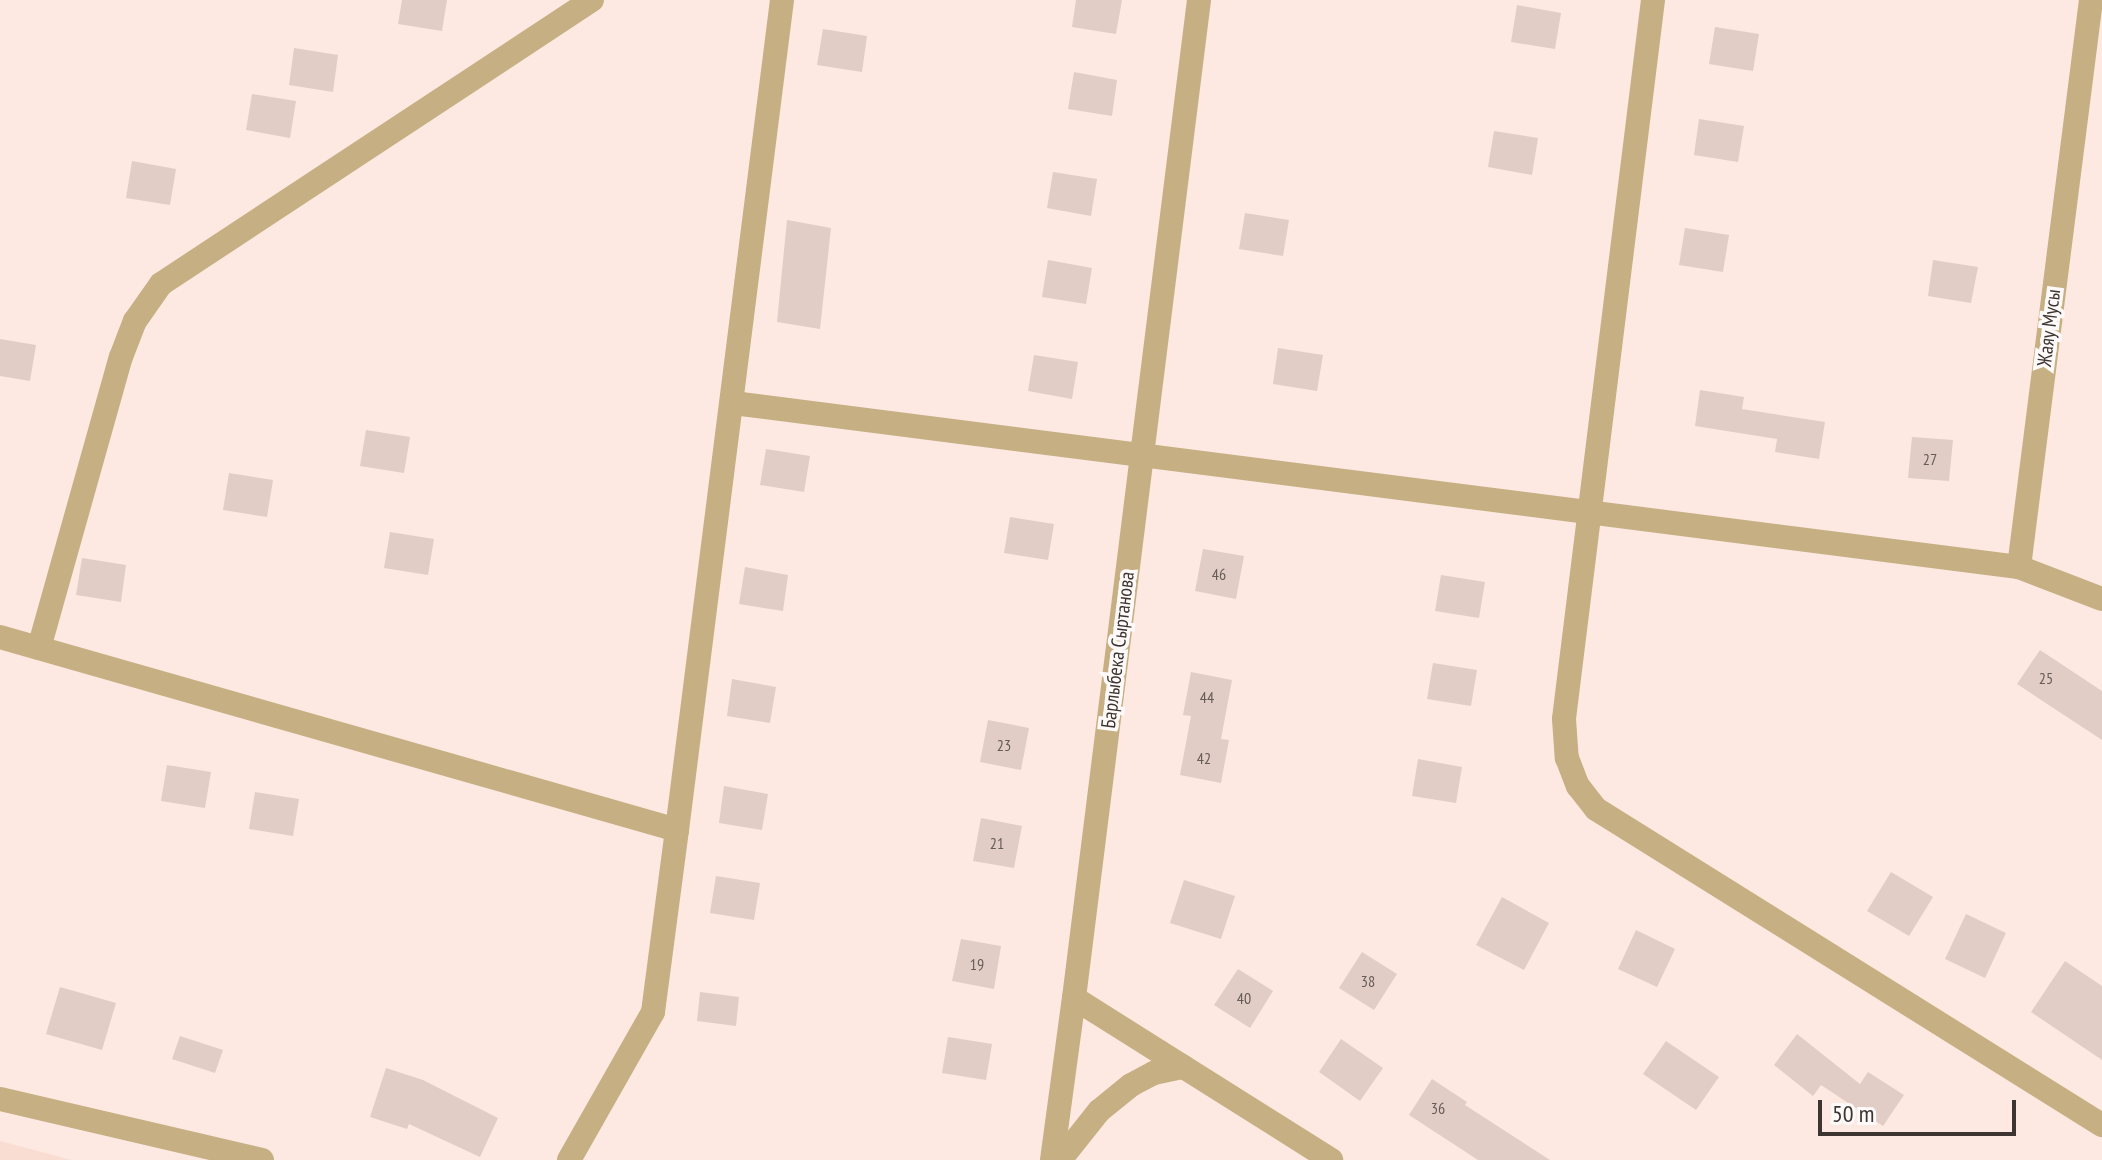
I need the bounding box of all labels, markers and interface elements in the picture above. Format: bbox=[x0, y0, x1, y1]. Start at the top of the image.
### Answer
street label: Жаяу Мусы bbox=[2032, 288, 2066, 368]
house number: 27 bbox=[1923, 449, 1937, 469]
house number: 46 bbox=[1212, 564, 1226, 584]
street label: Барлыбека Сыртанова bbox=[1096, 570, 1140, 730]
house number: 25 bbox=[2039, 668, 2053, 688]
house number: 44 bbox=[1200, 687, 1214, 707]
house number: 23 bbox=[997, 735, 1011, 755]
house number: 42 bbox=[1197, 748, 1211, 768]
house number: 21 bbox=[990, 833, 1004, 853]
house number: 19 bbox=[970, 954, 984, 974]
house number: 38 bbox=[1361, 971, 1375, 991]
house number: 40 bbox=[1237, 988, 1251, 1008]
scale bar bbox=[1822, 1084, 2020, 1134]
house number: 36 bbox=[1431, 1098, 1445, 1118]
text: 50 m bbox=[1832, 1098, 1874, 1129]

